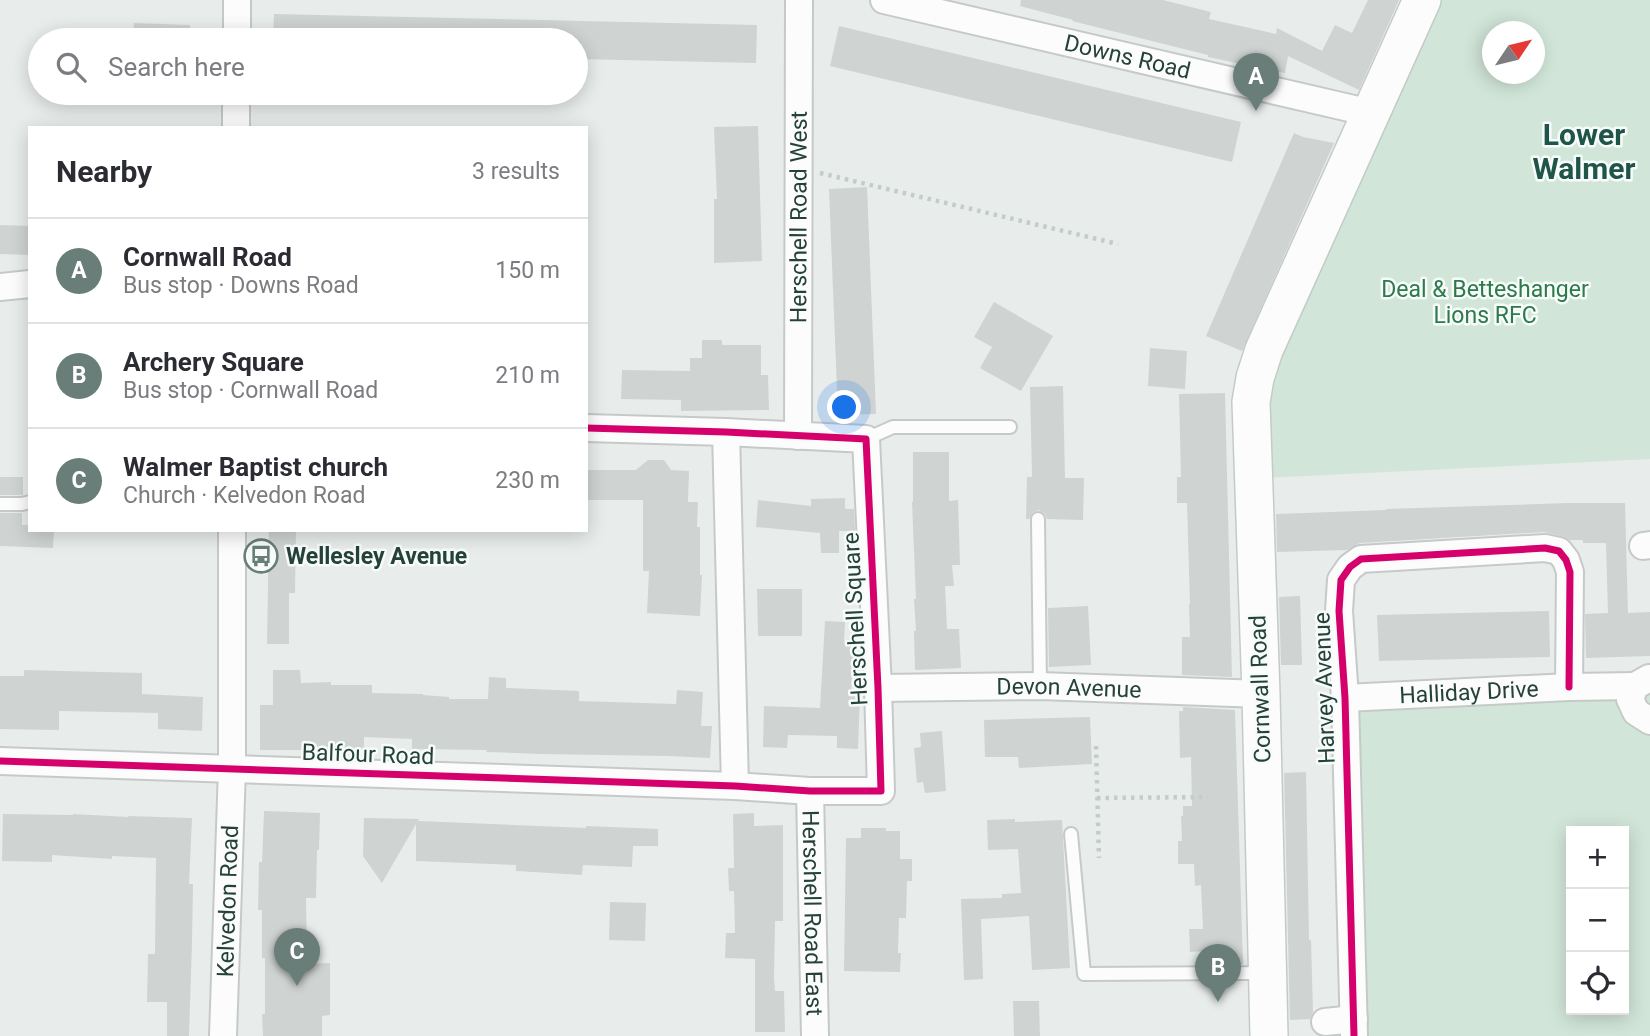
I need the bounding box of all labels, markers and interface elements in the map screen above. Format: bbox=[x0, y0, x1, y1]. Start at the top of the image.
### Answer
north arrow bbox=[1482, 21, 1545, 84]
search box bbox=[28, 28, 588, 105]
street label: Downs Road bbox=[1062, 29, 1193, 85]
icon: search bbox=[52, 48, 90, 86]
text: Search here bbox=[108, 52, 245, 82]
pin: A bbox=[1233, 53, 1279, 111]
street label: Herschell Road West bbox=[785, 111, 813, 323]
district label: Lower Walmer bbox=[1533, 117, 1635, 186]
text: Nearby bbox=[56, 154, 152, 189]
text: 3 results bbox=[472, 158, 560, 185]
text: Cornwall Road bbox=[123, 242, 292, 272]
text: A bbox=[71, 257, 87, 284]
text: 150 m bbox=[495, 257, 560, 284]
text: Bus stop · Downs Road bbox=[123, 272, 359, 299]
park label: Deal & Betteshanger Lions RFC bbox=[1381, 276, 1589, 329]
text: Archery Square bbox=[123, 347, 304, 377]
text: B bbox=[72, 362, 86, 389]
text: 210 m bbox=[495, 362, 560, 389]
text: Bus stop · Cornwall Road bbox=[123, 377, 378, 404]
your location bbox=[827, 390, 861, 424]
text: Walmer Baptist church bbox=[123, 452, 388, 482]
text: C bbox=[71, 467, 87, 494]
text: 230 m bbox=[495, 467, 560, 494]
text: Church · Kelvedon Road bbox=[123, 482, 365, 509]
street label: Herschell Square bbox=[837, 532, 874, 706]
bus stop icon: Wellesley Avenue bbox=[242, 537, 280, 575]
place label: Wellesley Avenue bbox=[286, 543, 467, 570]
street label: Harvey Avenue bbox=[1308, 612, 1341, 764]
street label: Cornwall Road bbox=[1244, 615, 1277, 763]
street label: Devon Avenue bbox=[996, 673, 1142, 704]
street label: Halliday Drive bbox=[1399, 676, 1539, 709]
street label: Balfour Road bbox=[301, 739, 435, 770]
street label: Herschell Road East bbox=[796, 810, 828, 1016]
street label: Kelvedon Road bbox=[212, 824, 244, 978]
map controls bbox=[1566, 826, 1629, 1015]
button: + bbox=[1566, 826, 1629, 889]
button: − bbox=[1566, 889, 1629, 952]
pin: C bbox=[274, 928, 320, 986]
pin: B bbox=[1195, 944, 1241, 1002]
button: locate bbox=[1566, 952, 1629, 1015]

